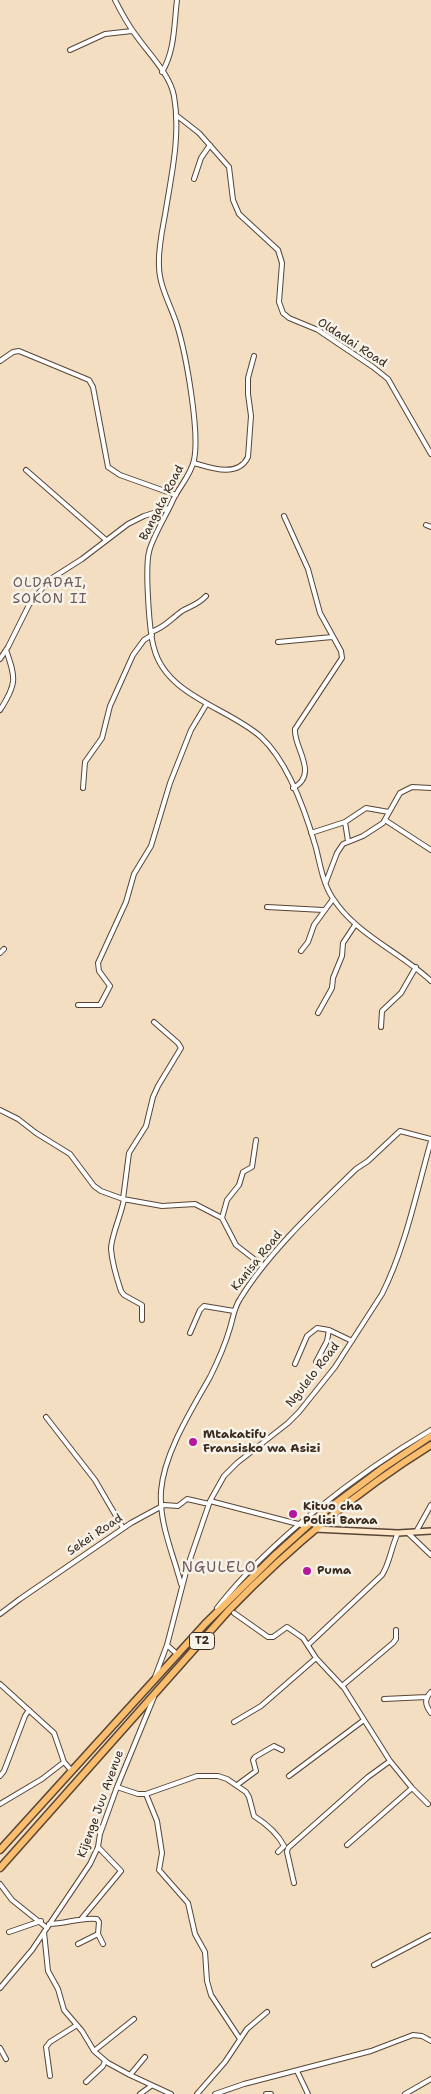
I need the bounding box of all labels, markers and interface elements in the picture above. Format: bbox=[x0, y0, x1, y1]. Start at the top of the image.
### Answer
street label: Oldadai Road bbox=[315, 315, 389, 371]
street label: Bangata Road bbox=[137, 463, 187, 543]
district label: OLDADAI, SOKON II bbox=[11, 575, 89, 608]
street label: Kanisa Road bbox=[229, 1228, 285, 1294]
street label: Ngulelo Road bbox=[283, 1340, 343, 1410]
place label: Mtakatifu Fransisko wa Asizi bbox=[203, 1428, 320, 1456]
marker: Mtakatifu Fransisko wa Asizi bbox=[187, 1436, 199, 1448]
place label: Kituo cha Polisi Baraa bbox=[303, 1500, 377, 1528]
marker: Kituo cha Polisi Baraa bbox=[287, 1508, 299, 1520]
street label: Sekei Road bbox=[64, 1511, 126, 1559]
district label: NGULELO bbox=[181, 1559, 257, 1577]
place label: Puma bbox=[317, 1564, 351, 1578]
marker: Puma bbox=[301, 1565, 313, 1577]
road number: T2 bbox=[190, 1632, 214, 1650]
street label: Kijenge Juu Avenue bbox=[75, 1748, 127, 1860]

